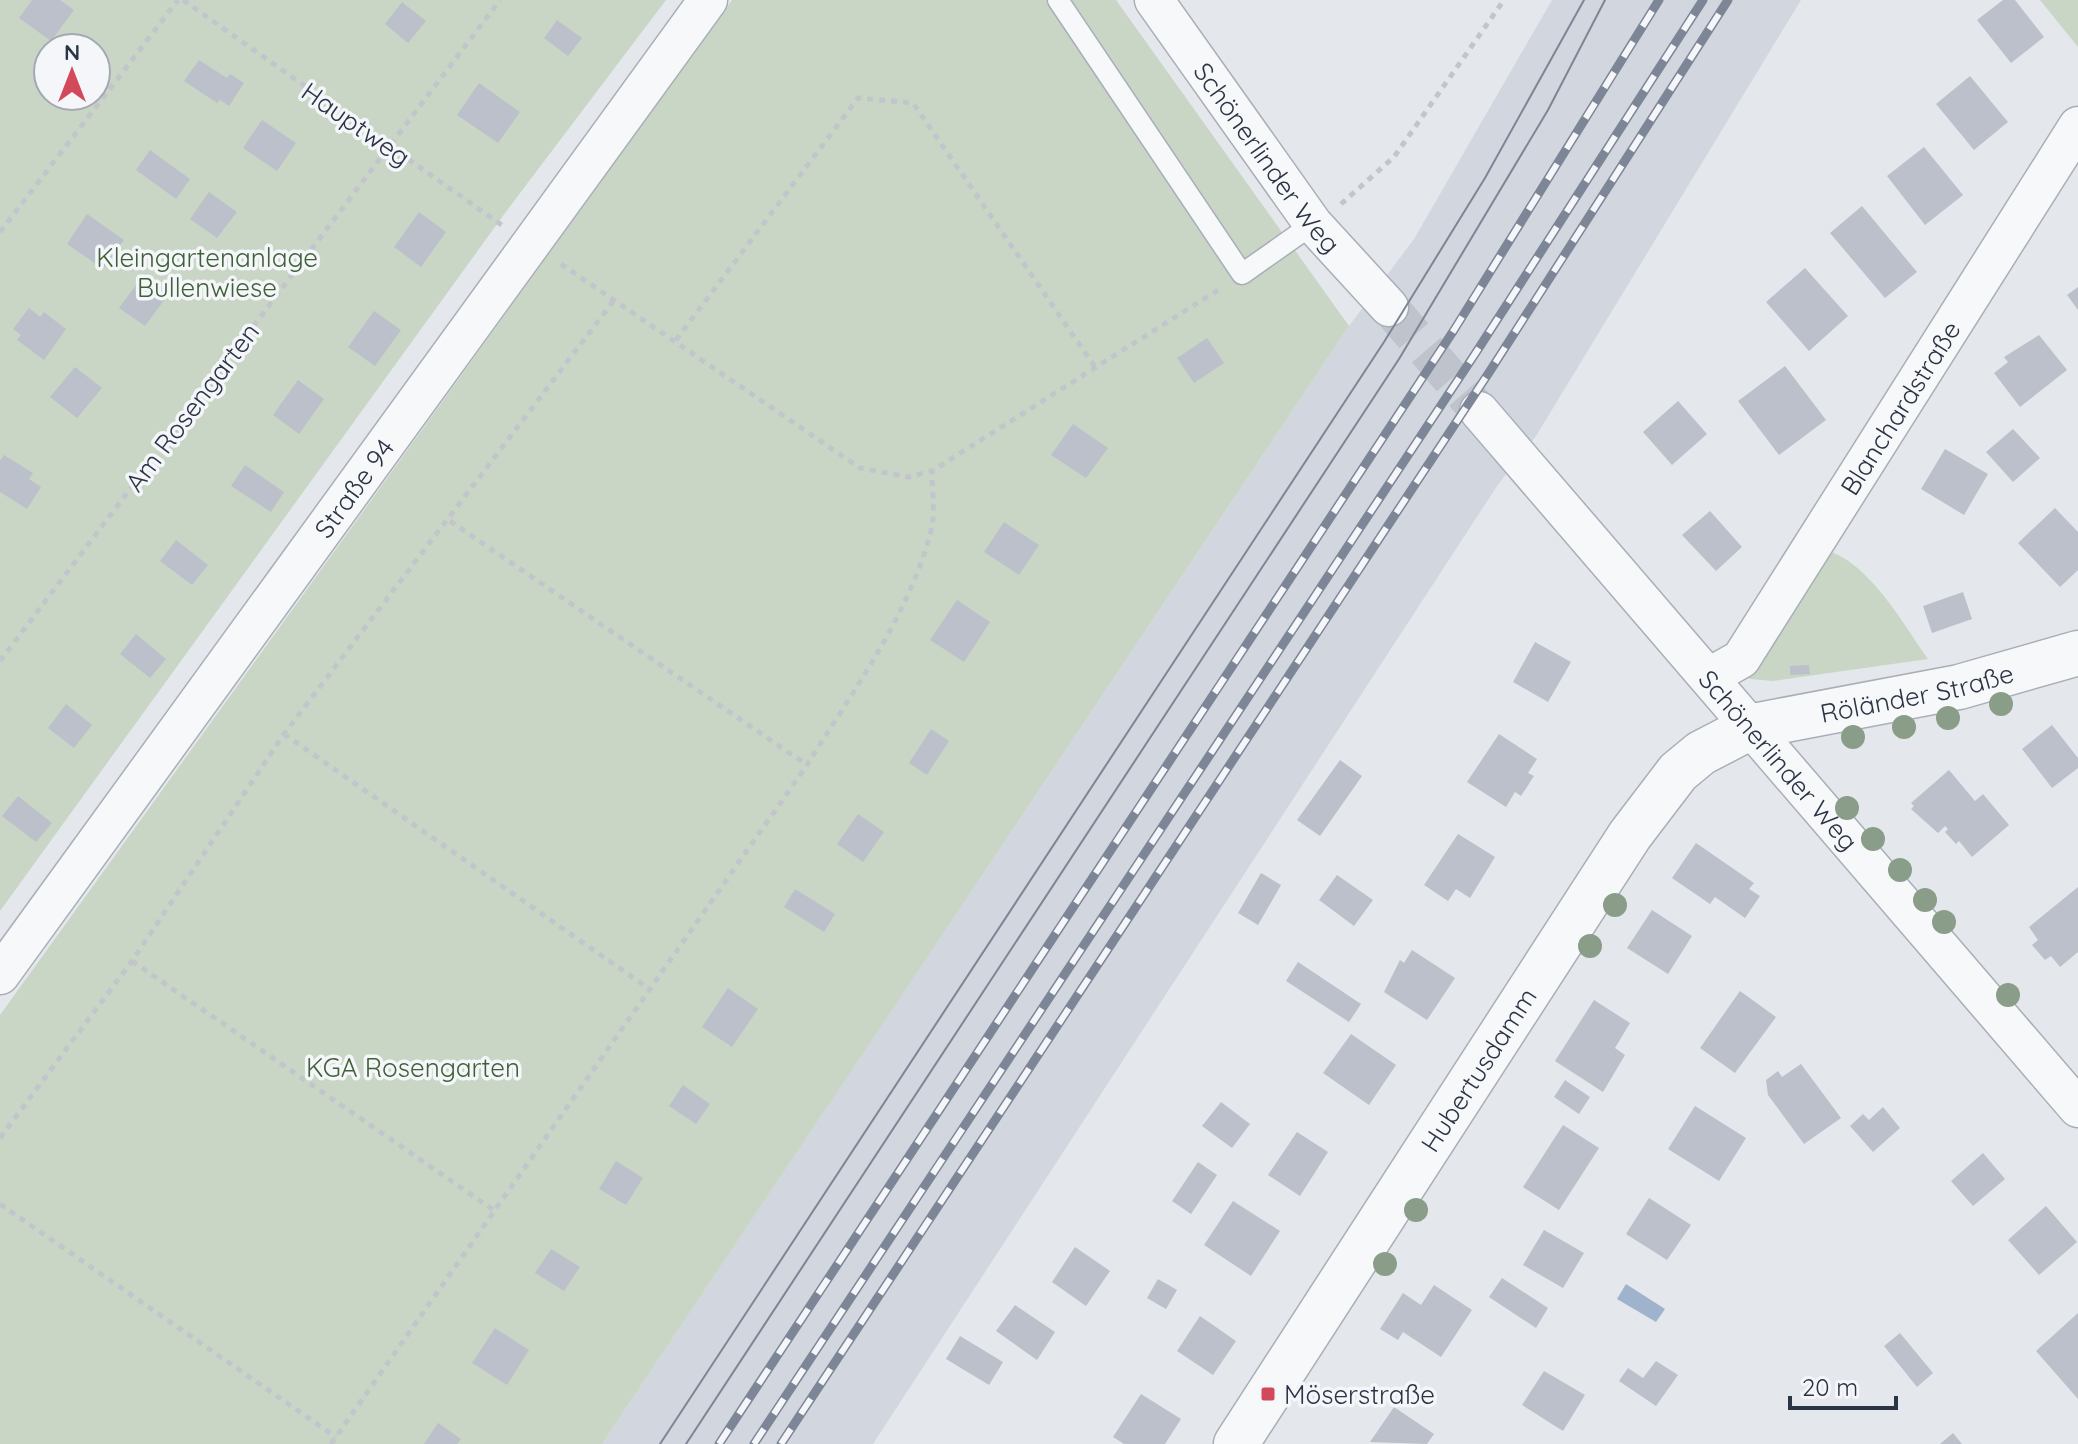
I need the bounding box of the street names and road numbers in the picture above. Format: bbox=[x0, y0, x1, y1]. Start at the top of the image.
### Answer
street label: Schönerlinder Weg bbox=[1187, 56, 1348, 260]
street label: Hauptweg bbox=[295, 75, 417, 173]
street label: Blanchardstraße bbox=[1833, 314, 1967, 501]
street label: Am Rosengarten bbox=[118, 316, 266, 498]
street label: Straße 94 bbox=[307, 432, 401, 544]
street label: Röländer Straße bbox=[1817, 656, 2017, 729]
street label: Schönerlinder Weg bbox=[1692, 663, 1866, 857]
street label: Hubertusdamm bbox=[1413, 981, 1543, 1158]

